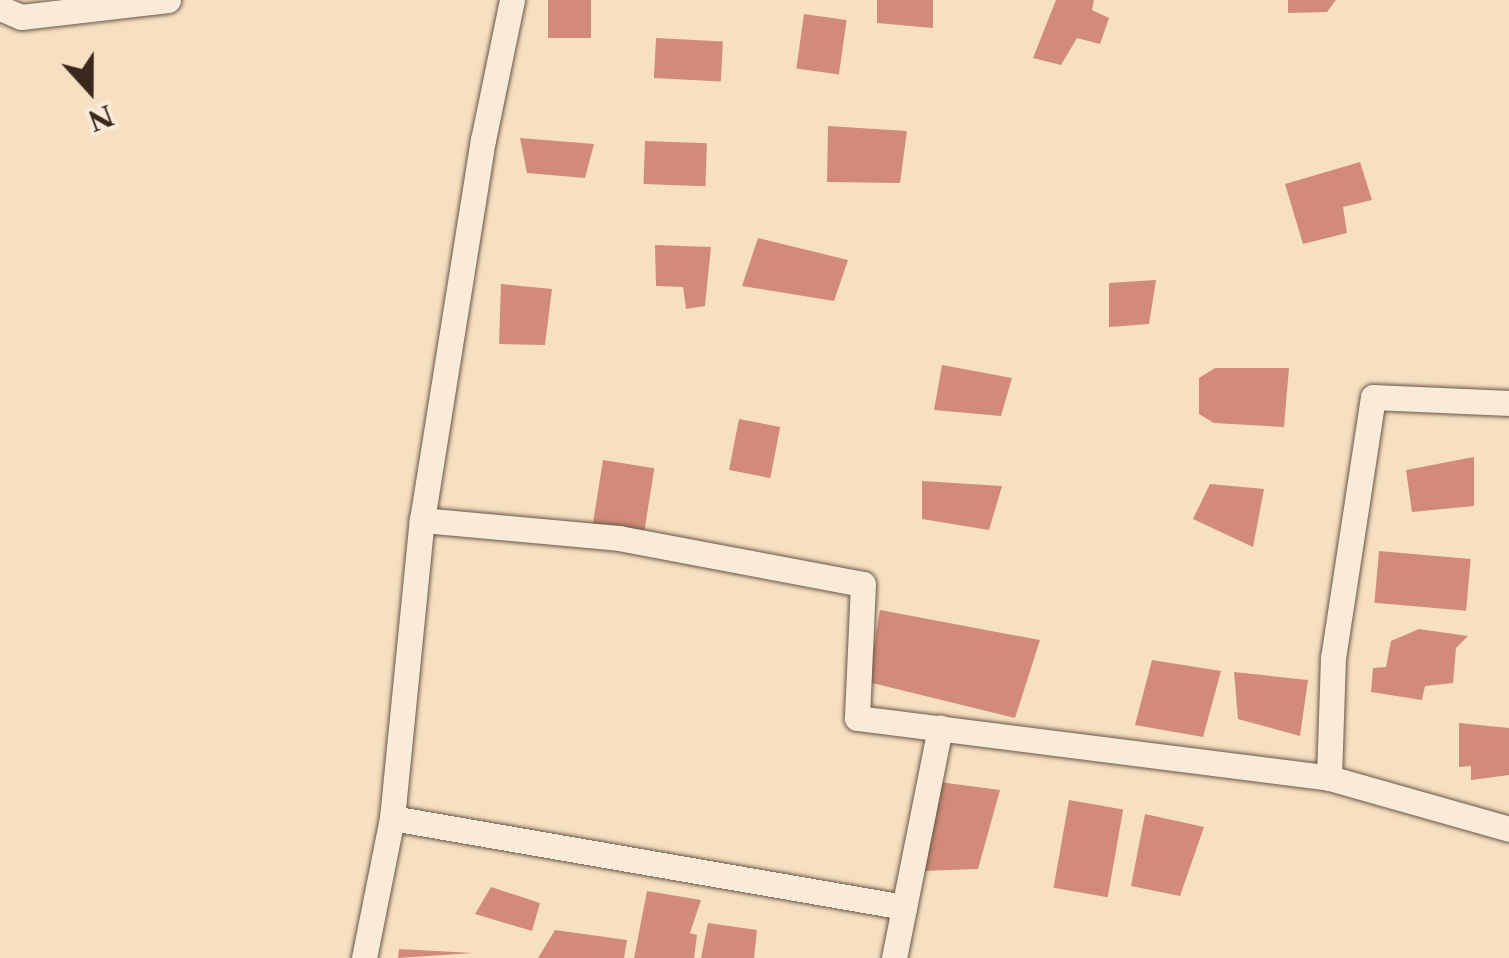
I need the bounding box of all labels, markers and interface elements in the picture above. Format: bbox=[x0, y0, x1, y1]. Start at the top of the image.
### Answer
north arrow bbox=[40, 40, 140, 140]
text: N bbox=[83, 98, 118, 138]

